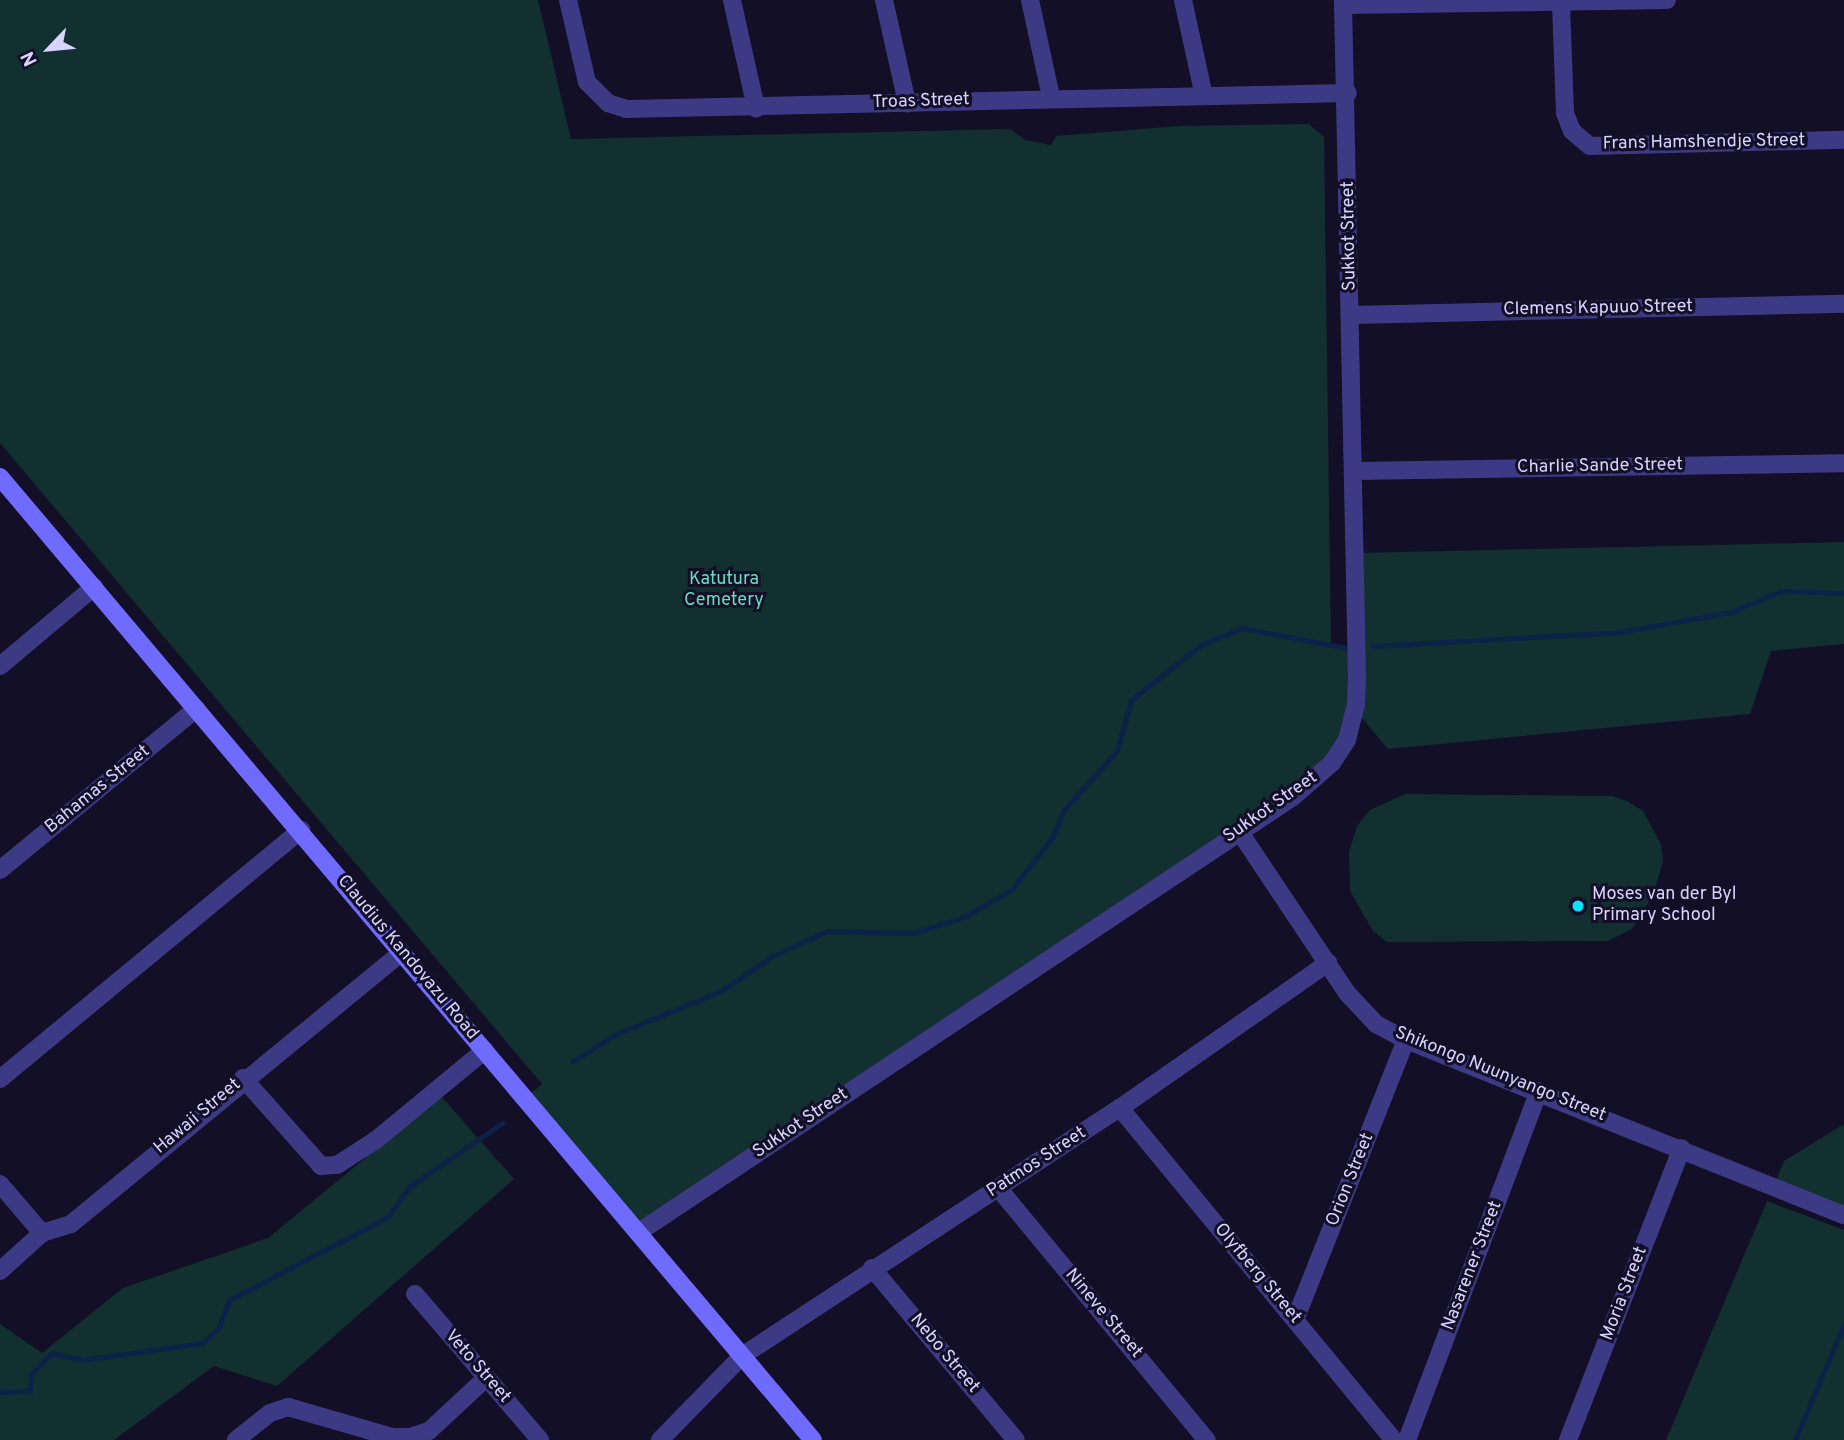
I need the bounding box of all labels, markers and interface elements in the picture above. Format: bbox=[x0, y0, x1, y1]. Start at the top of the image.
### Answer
north arrow bbox=[14, 14, 84, 84]
text: N bbox=[16, 47, 44, 70]
street label: Troas Street bbox=[872, 90, 970, 114]
street label: Frans Hamshendje Street bbox=[1602, 130, 1806, 156]
street label: Sukkot Street bbox=[1338, 181, 1362, 291]
street label: Clemens Kapuuo Street bbox=[1503, 297, 1693, 321]
street label: Charlie Sande Street bbox=[1517, 455, 1683, 479]
park label: Katutura Cemetery bbox=[684, 570, 764, 612]
street label: Bahamas Street bbox=[41, 741, 155, 839]
street label: Sukkot Street bbox=[1220, 768, 1322, 848]
street label: Claudius Kandovazu Road bbox=[332, 871, 482, 1045]
place label: Moses van der Byl Primary School bbox=[1592, 885, 1736, 928]
marker: Moses van der Byl Primary School bbox=[1570, 898, 1586, 914]
street label: Shikongo Nuunyango Street bbox=[1391, 1023, 1609, 1127]
street label: Hawaii Street bbox=[150, 1075, 246, 1159]
street label: Sukkot Street bbox=[749, 1084, 853, 1164]
street label: Patmos Street bbox=[983, 1123, 1091, 1203]
street label: Orion Street bbox=[1323, 1130, 1379, 1230]
street label: Nasarener Street bbox=[1438, 1198, 1508, 1334]
street label: Olyfberg Street bbox=[1209, 1220, 1305, 1328]
street label: Moria Street bbox=[1597, 1244, 1653, 1344]
street label: Nineve Street bbox=[1059, 1265, 1147, 1363]
street label: Nebo Street bbox=[905, 1310, 983, 1398]
street label: Veto Street bbox=[439, 1326, 515, 1408]

